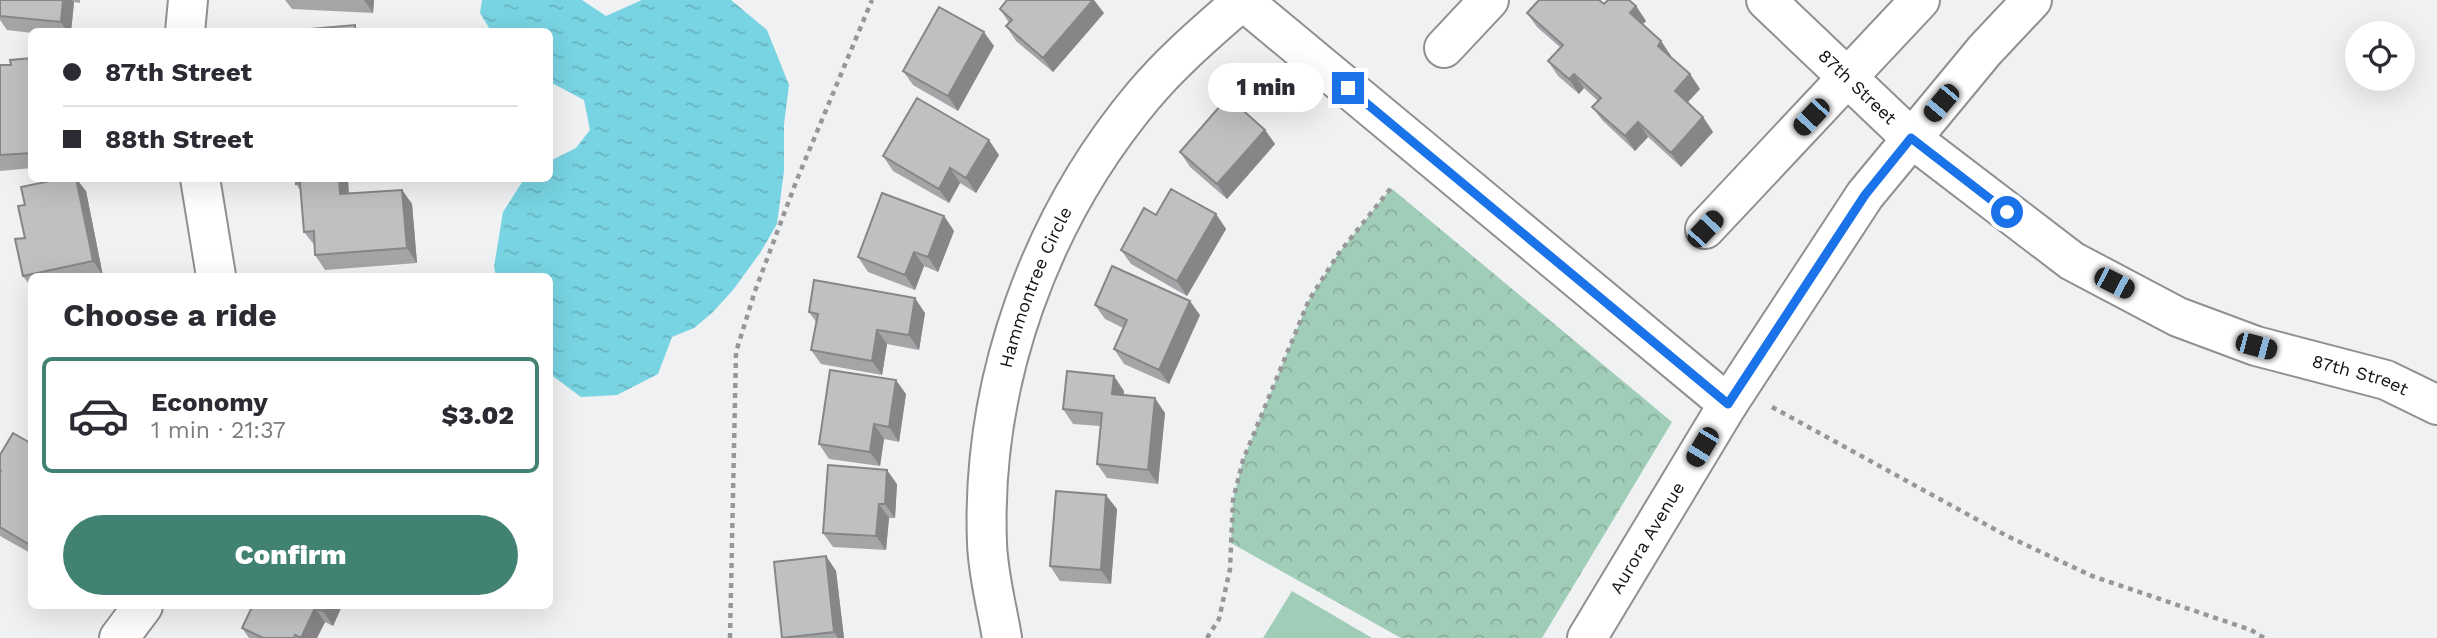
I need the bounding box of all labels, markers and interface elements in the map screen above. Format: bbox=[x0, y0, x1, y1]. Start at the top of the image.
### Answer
map controls bbox=[2345, 21, 2415, 91]
button: locate bbox=[2345, 21, 2415, 91]
street label: 87th Street bbox=[1814, 45, 1901, 129]
text: 87th Street bbox=[105, 57, 252, 87]
callout: 1 min bbox=[1208, 64, 1324, 112]
route end bbox=[1332, 72, 1364, 104]
text: 1 min bbox=[1236, 74, 1296, 101]
car bbox=[1920, 80, 1963, 126]
car bbox=[1789, 94, 1834, 140]
text: 88th Street bbox=[105, 124, 253, 154]
route start bbox=[1991, 196, 2023, 228]
street label: Hammontree Circle bbox=[995, 203, 1076, 370]
car bbox=[1683, 206, 1728, 252]
car bbox=[2091, 264, 2138, 302]
text: Choose a ride bbox=[63, 296, 277, 334]
car bbox=[2233, 330, 2280, 362]
street label: 87th Street bbox=[2310, 350, 2412, 400]
icon: car bbox=[67, 384, 130, 447]
text: Economy bbox=[151, 387, 268, 417]
text: $3.02 bbox=[441, 400, 514, 430]
text: 1 min · 21:37 bbox=[151, 417, 286, 444]
car bbox=[1683, 424, 1722, 470]
street label: Aurora Avenue bbox=[1605, 478, 1689, 597]
button: Confirm bbox=[63, 515, 518, 595]

